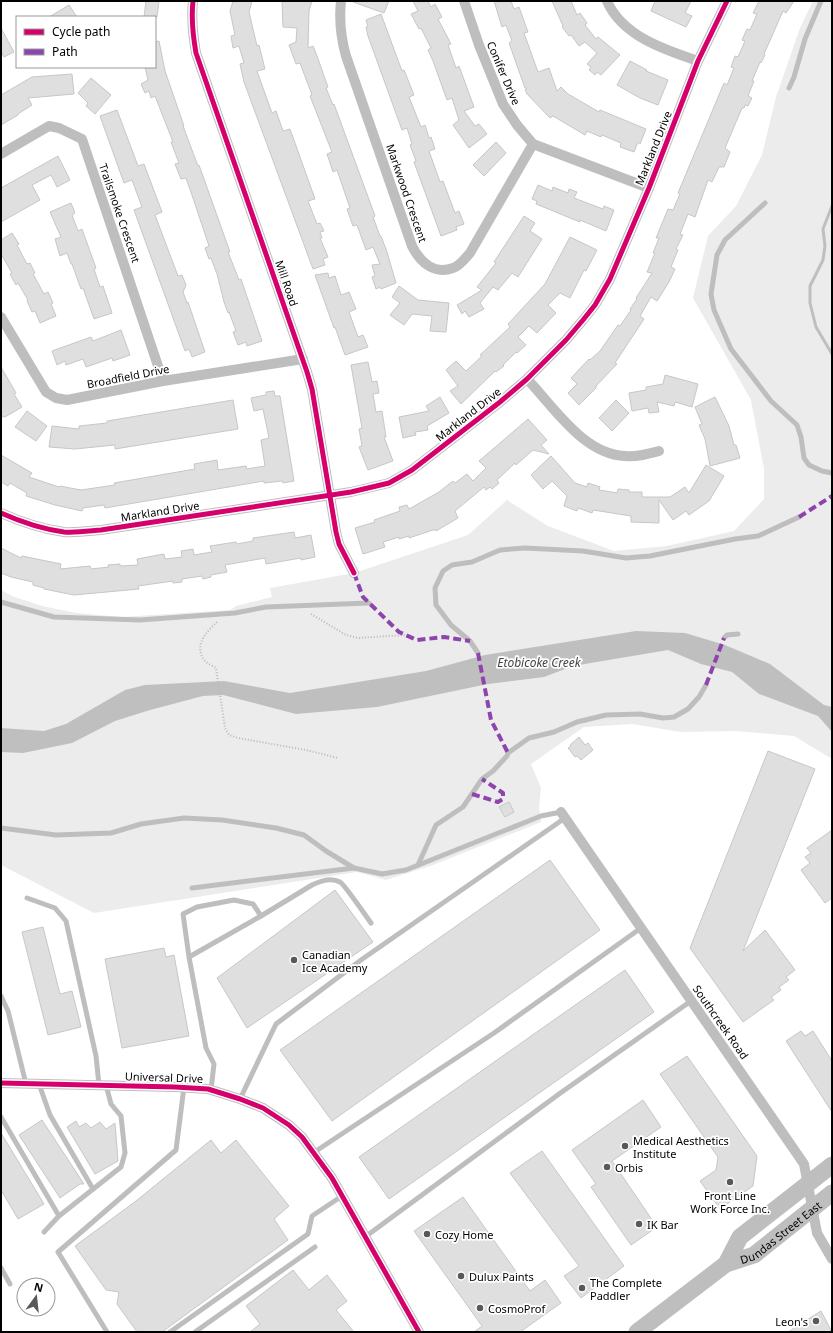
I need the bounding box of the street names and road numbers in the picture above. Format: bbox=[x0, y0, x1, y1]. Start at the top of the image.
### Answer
street label: Conifer Drive bbox=[484, 39, 524, 107]
street label: Markland Drive bbox=[631, 108, 675, 188]
street label: Markwood Crescent bbox=[383, 142, 431, 244]
street label: Trailsmoke Crescent bbox=[96, 161, 144, 265]
street label: Mill Road bbox=[272, 258, 302, 308]
street label: Broadfield Drive bbox=[86, 361, 170, 391]
street label: Markland Drive bbox=[432, 384, 504, 444]
street label: Markland Drive bbox=[120, 497, 200, 525]
street label: Southcreek Road bbox=[690, 982, 752, 1062]
street label: Universal Drive bbox=[125, 1068, 203, 1086]
street label: Dundas Street East bbox=[738, 1197, 824, 1267]

